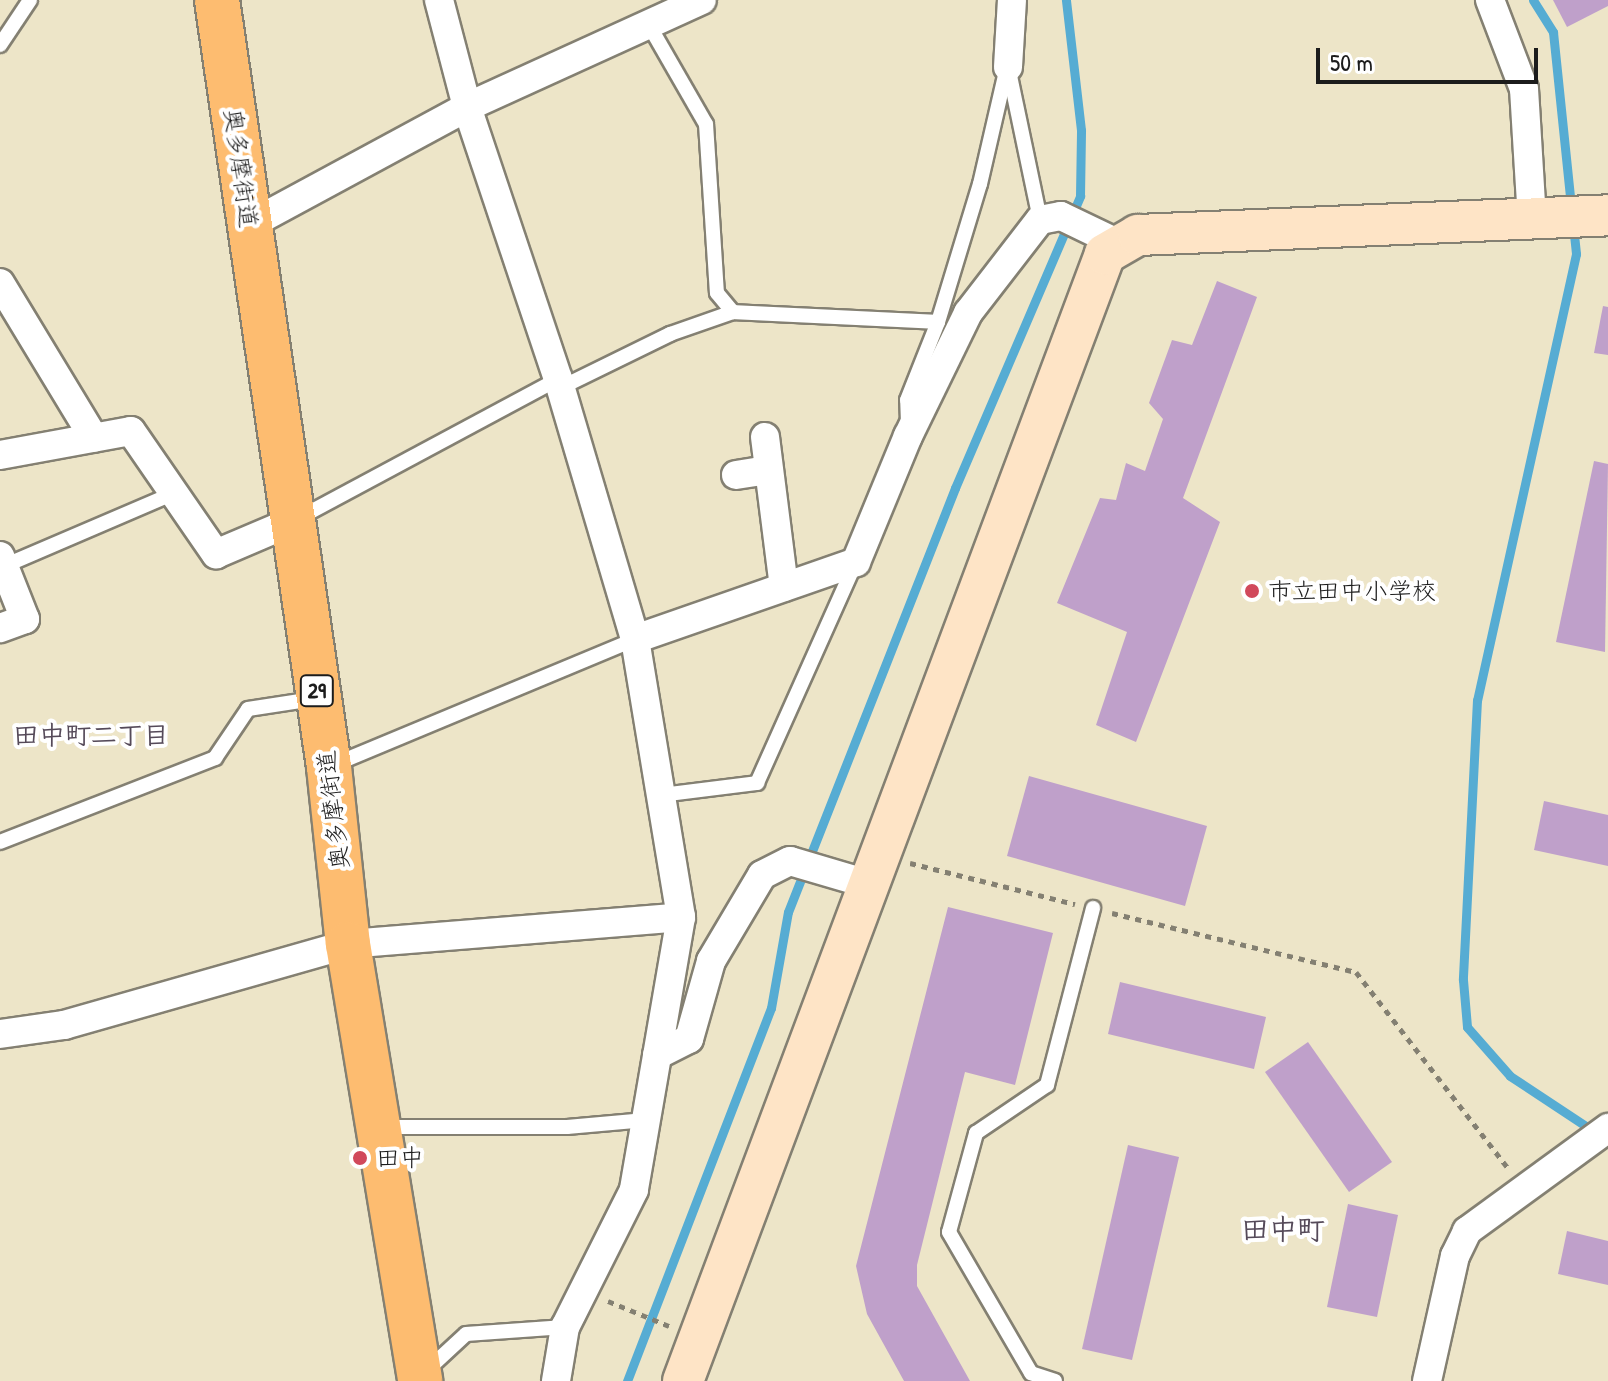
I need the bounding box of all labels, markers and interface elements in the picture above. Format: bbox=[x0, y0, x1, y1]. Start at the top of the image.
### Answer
scale bar bbox=[1320, 32, 1542, 82]
text: 50 m bbox=[1330, 46, 1373, 78]
street label: 奥多摩街道 bbox=[218, 107, 264, 229]
place label: 市立田中小学校 bbox=[1268, 577, 1436, 605]
marker: 市立田中小学校 bbox=[1243, 582, 1261, 600]
road number: 29 bbox=[299, 673, 335, 709]
district label: 田中町二丁目 bbox=[13, 719, 169, 751]
street label: 奥多摩街道 bbox=[311, 749, 355, 871]
place label: 田中 bbox=[376, 1144, 424, 1172]
marker: 田中 bbox=[351, 1149, 369, 1167]
district label: 田中町 bbox=[1241, 1212, 1325, 1246]

